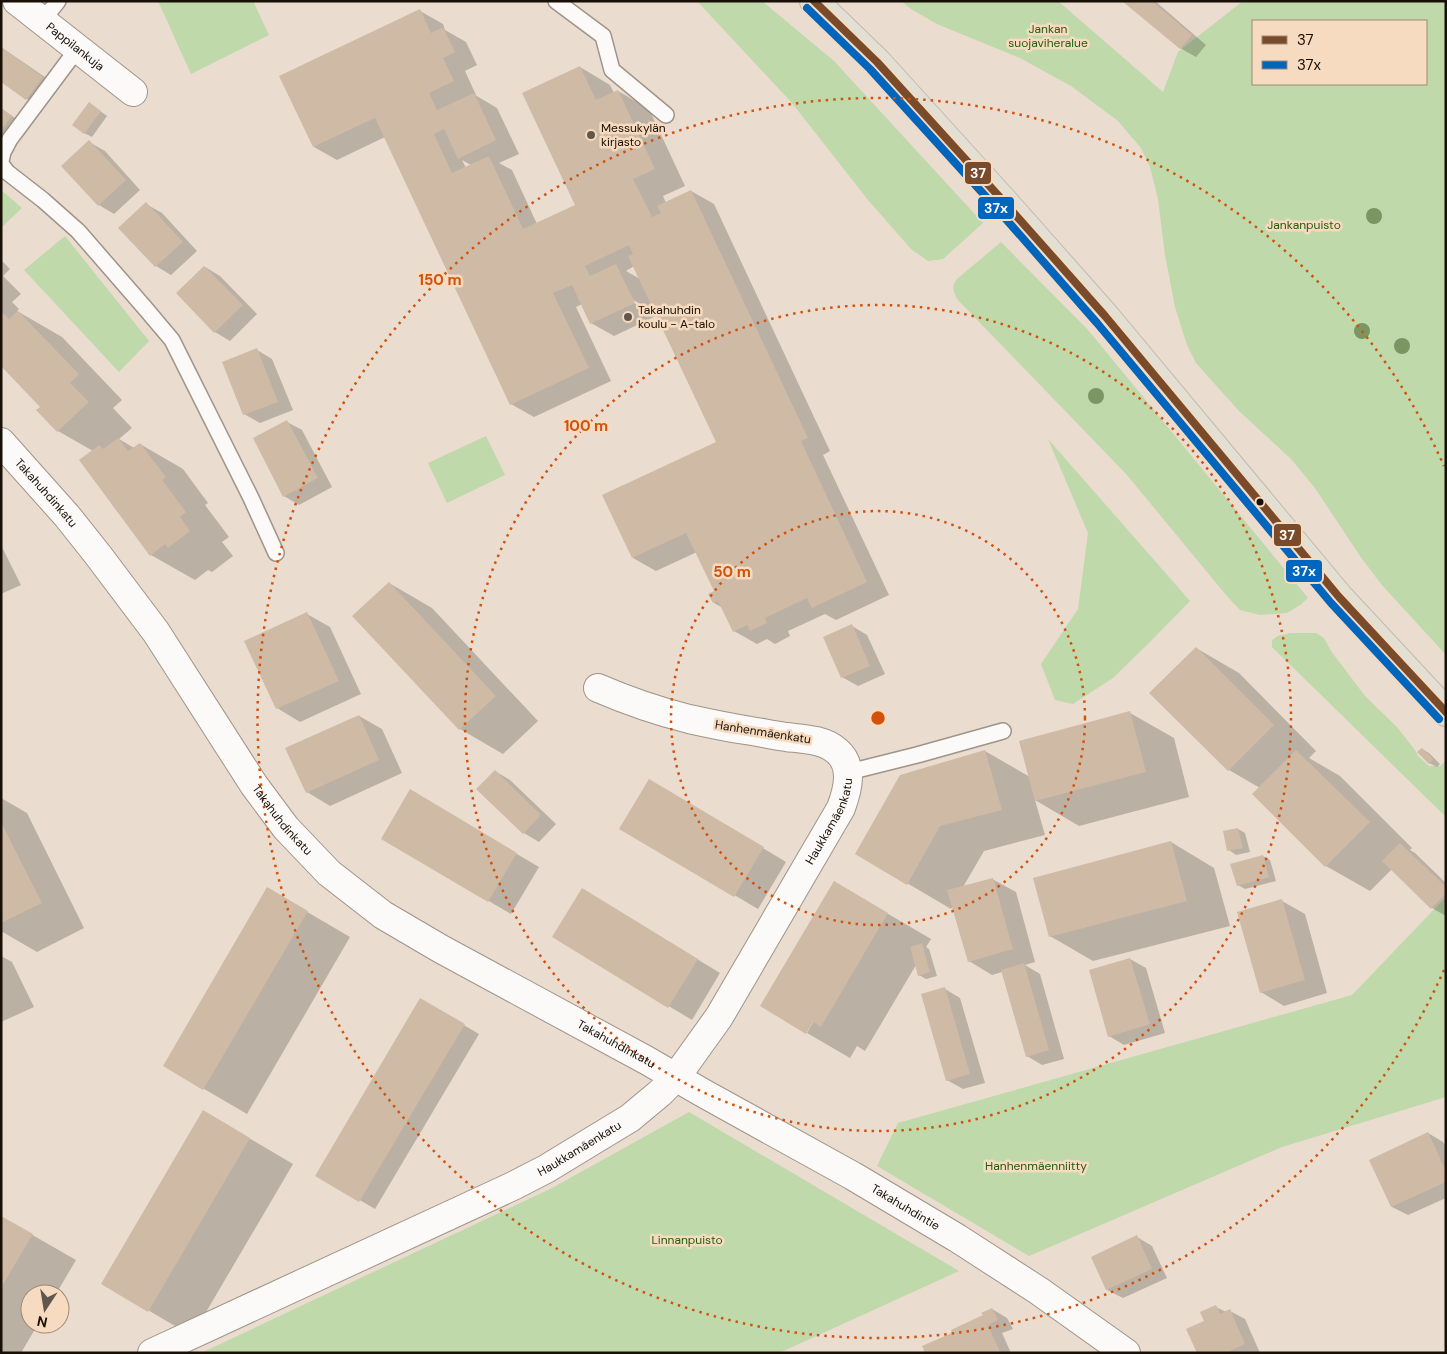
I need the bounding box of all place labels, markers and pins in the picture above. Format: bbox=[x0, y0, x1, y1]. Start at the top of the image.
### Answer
place label: Messukylän kirjasto bbox=[601, 120, 666, 150]
marker: Messukylän kirjasto bbox=[585, 129, 597, 141]
place label: Takahuhdin koulu - A-talo bbox=[638, 302, 715, 332]
marker: Takahuhdin koulu - A-talo bbox=[622, 311, 634, 323]
unlabelled marker bbox=[1255, 497, 1265, 507]
centre of rings bbox=[869, 709, 887, 727]

